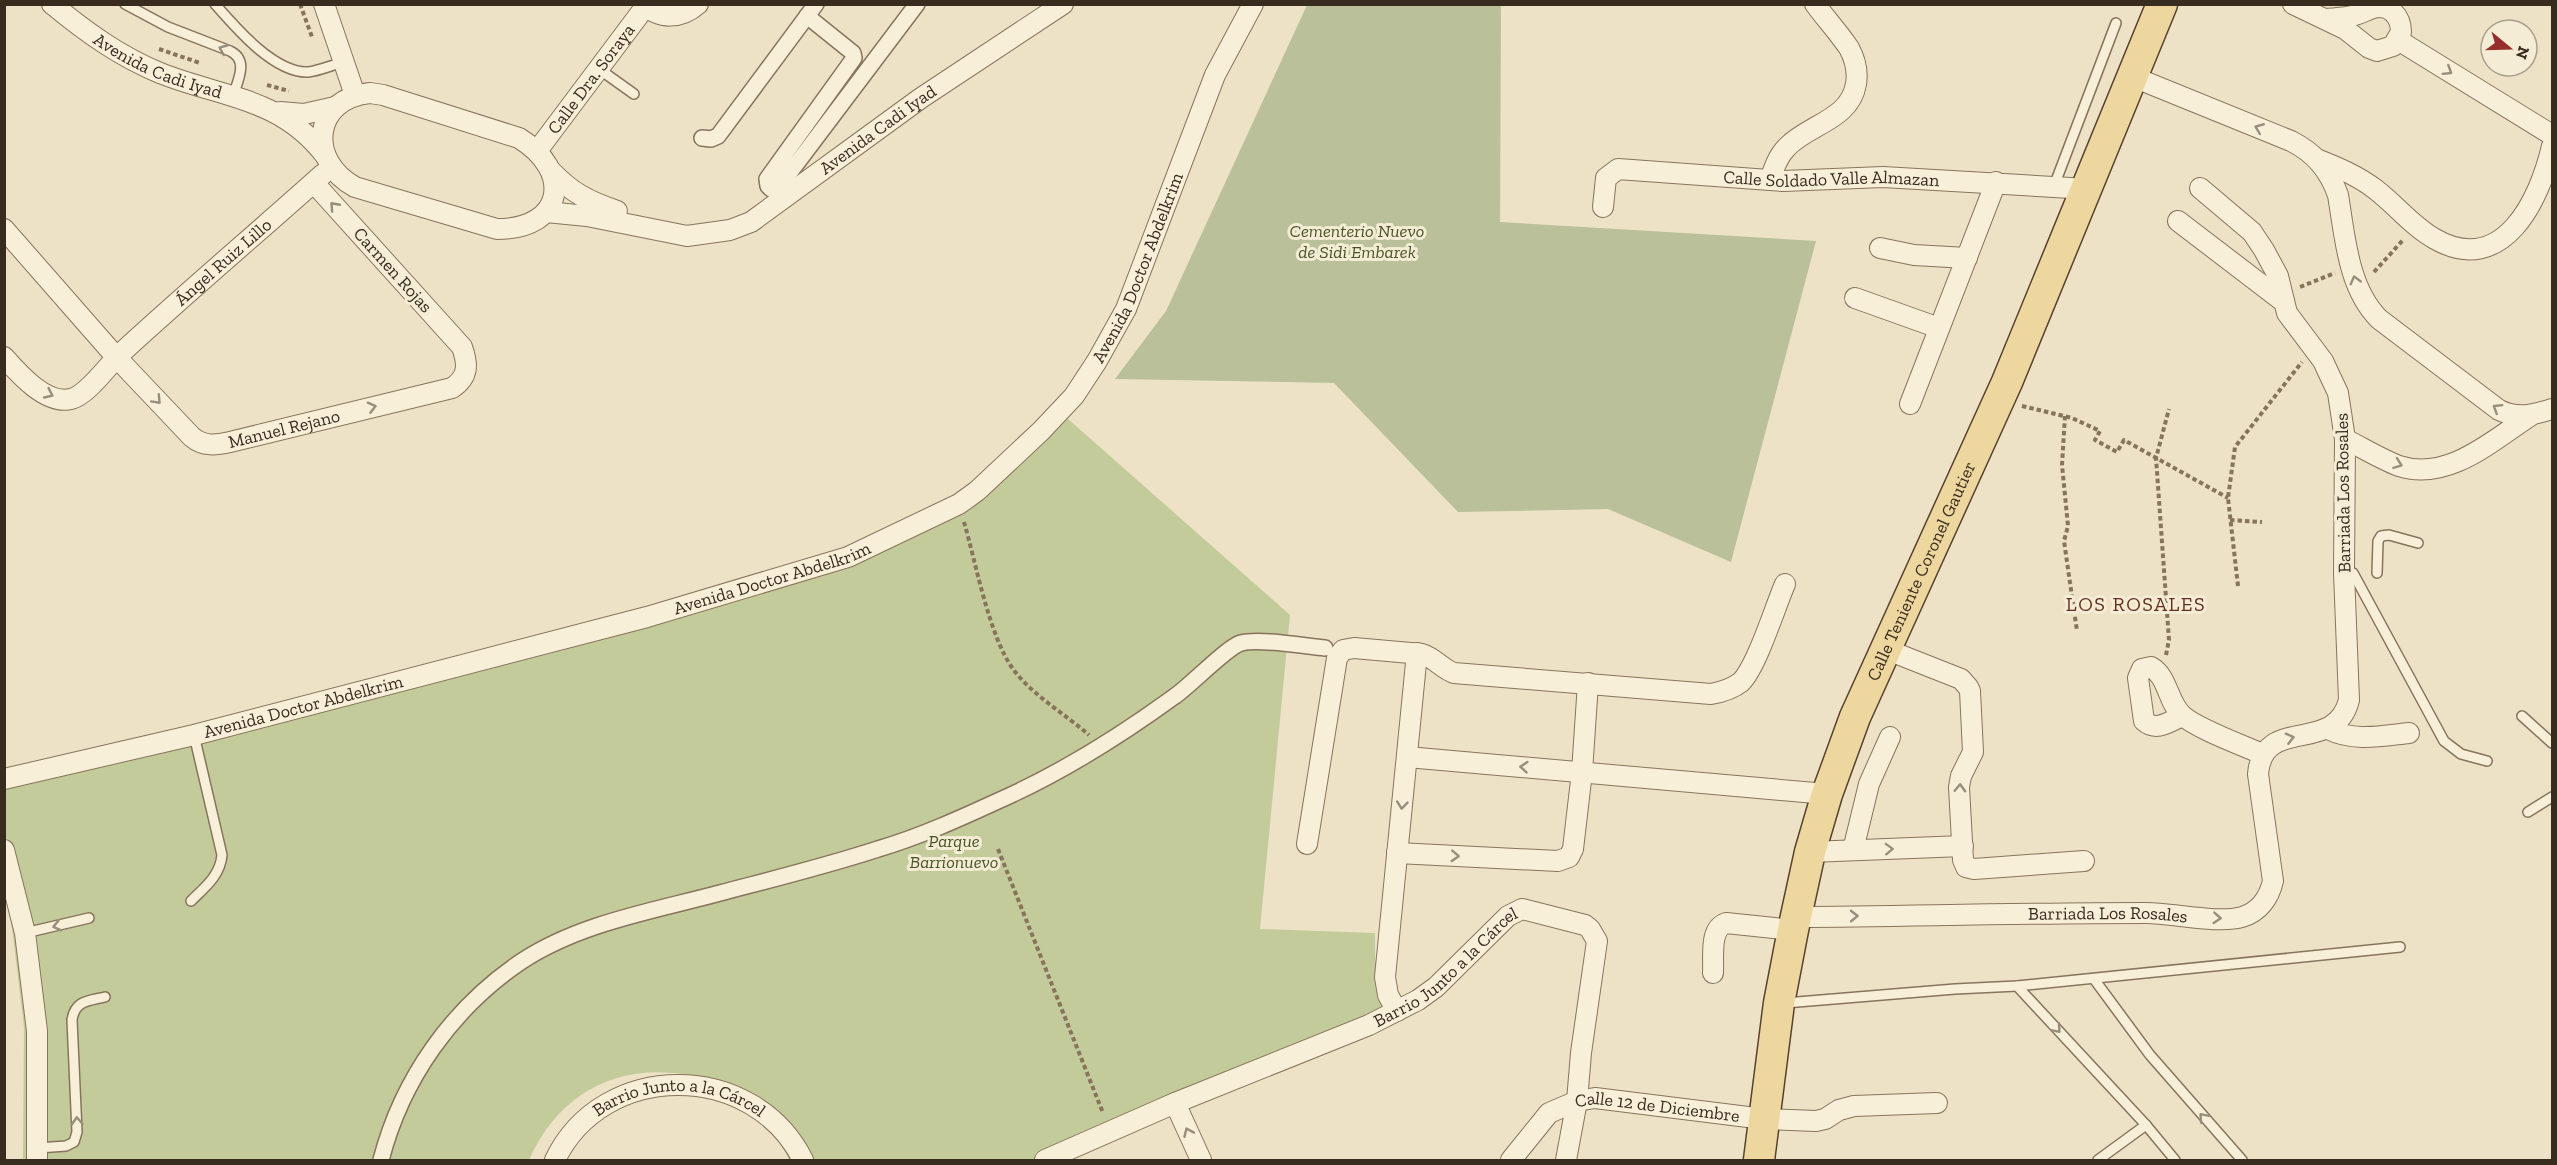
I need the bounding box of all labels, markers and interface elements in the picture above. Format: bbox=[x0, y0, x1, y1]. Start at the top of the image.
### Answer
north arrow bbox=[2479, 18, 2539, 78]
street label: Calle Dra. Soraya bbox=[543, 19, 640, 138]
street label: Avenida Cadi Iyad bbox=[89, 28, 225, 103]
one-way arrow bbox=[219, 44, 230, 56]
text: N bbox=[2512, 44, 2534, 62]
one-way arrow bbox=[2442, 63, 2452, 75]
street label: Avenida Cadi Iyad bbox=[815, 80, 940, 179]
one-way arrow bbox=[2254, 123, 2265, 135]
street label: Calle Soldado Valle Almazan bbox=[1723, 166, 1941, 192]
street label: Avenida Doctor Abdelkrim bbox=[1087, 169, 1188, 367]
one-way arrow bbox=[330, 202, 341, 212]
street label: Ángel Ruiz Lillo bbox=[170, 214, 276, 310]
park label: Cementerio Nuevo de Sidi Embarek bbox=[1290, 220, 1424, 263]
street label: Carmen Rojas bbox=[349, 223, 437, 317]
one-way arrow bbox=[2350, 275, 2362, 286]
one-way arrow bbox=[43, 387, 54, 399]
one-way arrow bbox=[150, 394, 161, 404]
one-way arrow bbox=[367, 402, 377, 415]
one-way arrow bbox=[2493, 404, 2503, 416]
street label: Manuel Rejano bbox=[226, 405, 342, 453]
street label: Barriada Los Rosales bbox=[2331, 413, 2355, 573]
one-way arrow bbox=[2392, 456, 2403, 469]
street label: Calle Teniente Coronel Gautier bbox=[1862, 458, 1980, 684]
street label: Avenida Doctor Abdelkrim bbox=[671, 537, 875, 619]
district label: LOS ROSALES bbox=[2066, 592, 2206, 616]
street label: Avenida Doctor Abdelkrim bbox=[201, 670, 406, 743]
one-way arrow bbox=[2285, 733, 2295, 746]
one-way arrow bbox=[1519, 761, 1528, 774]
one-way arrow bbox=[1953, 783, 1966, 792]
one-way arrow bbox=[1396, 800, 1409, 810]
park label: Parque Barrionuevo bbox=[910, 830, 998, 873]
one-way arrow bbox=[1885, 843, 1894, 855]
one-way arrow bbox=[1451, 850, 1460, 863]
street label: Barrio Junto a la Cárcel bbox=[1370, 902, 1521, 1032]
street label: Barriada Los Rosales bbox=[2028, 902, 2189, 928]
one-way arrow bbox=[1850, 910, 1859, 922]
one-way arrow bbox=[2212, 911, 2221, 924]
one-way arrow bbox=[52, 918, 62, 931]
one-way arrow bbox=[2050, 1022, 2061, 1032]
text: Barrio Junto a la Cárcel bbox=[588, 1074, 770, 1122]
street label: Calle 12 de Diciembre bbox=[1573, 1087, 1741, 1127]
street label: Barrio Junto a la Cárcel bbox=[588, 1107, 770, 1129]
one-way arrow bbox=[2199, 1113, 2210, 1123]
one-way arrow bbox=[70, 1116, 83, 1125]
one-way arrow bbox=[1183, 1127, 1195, 1138]

